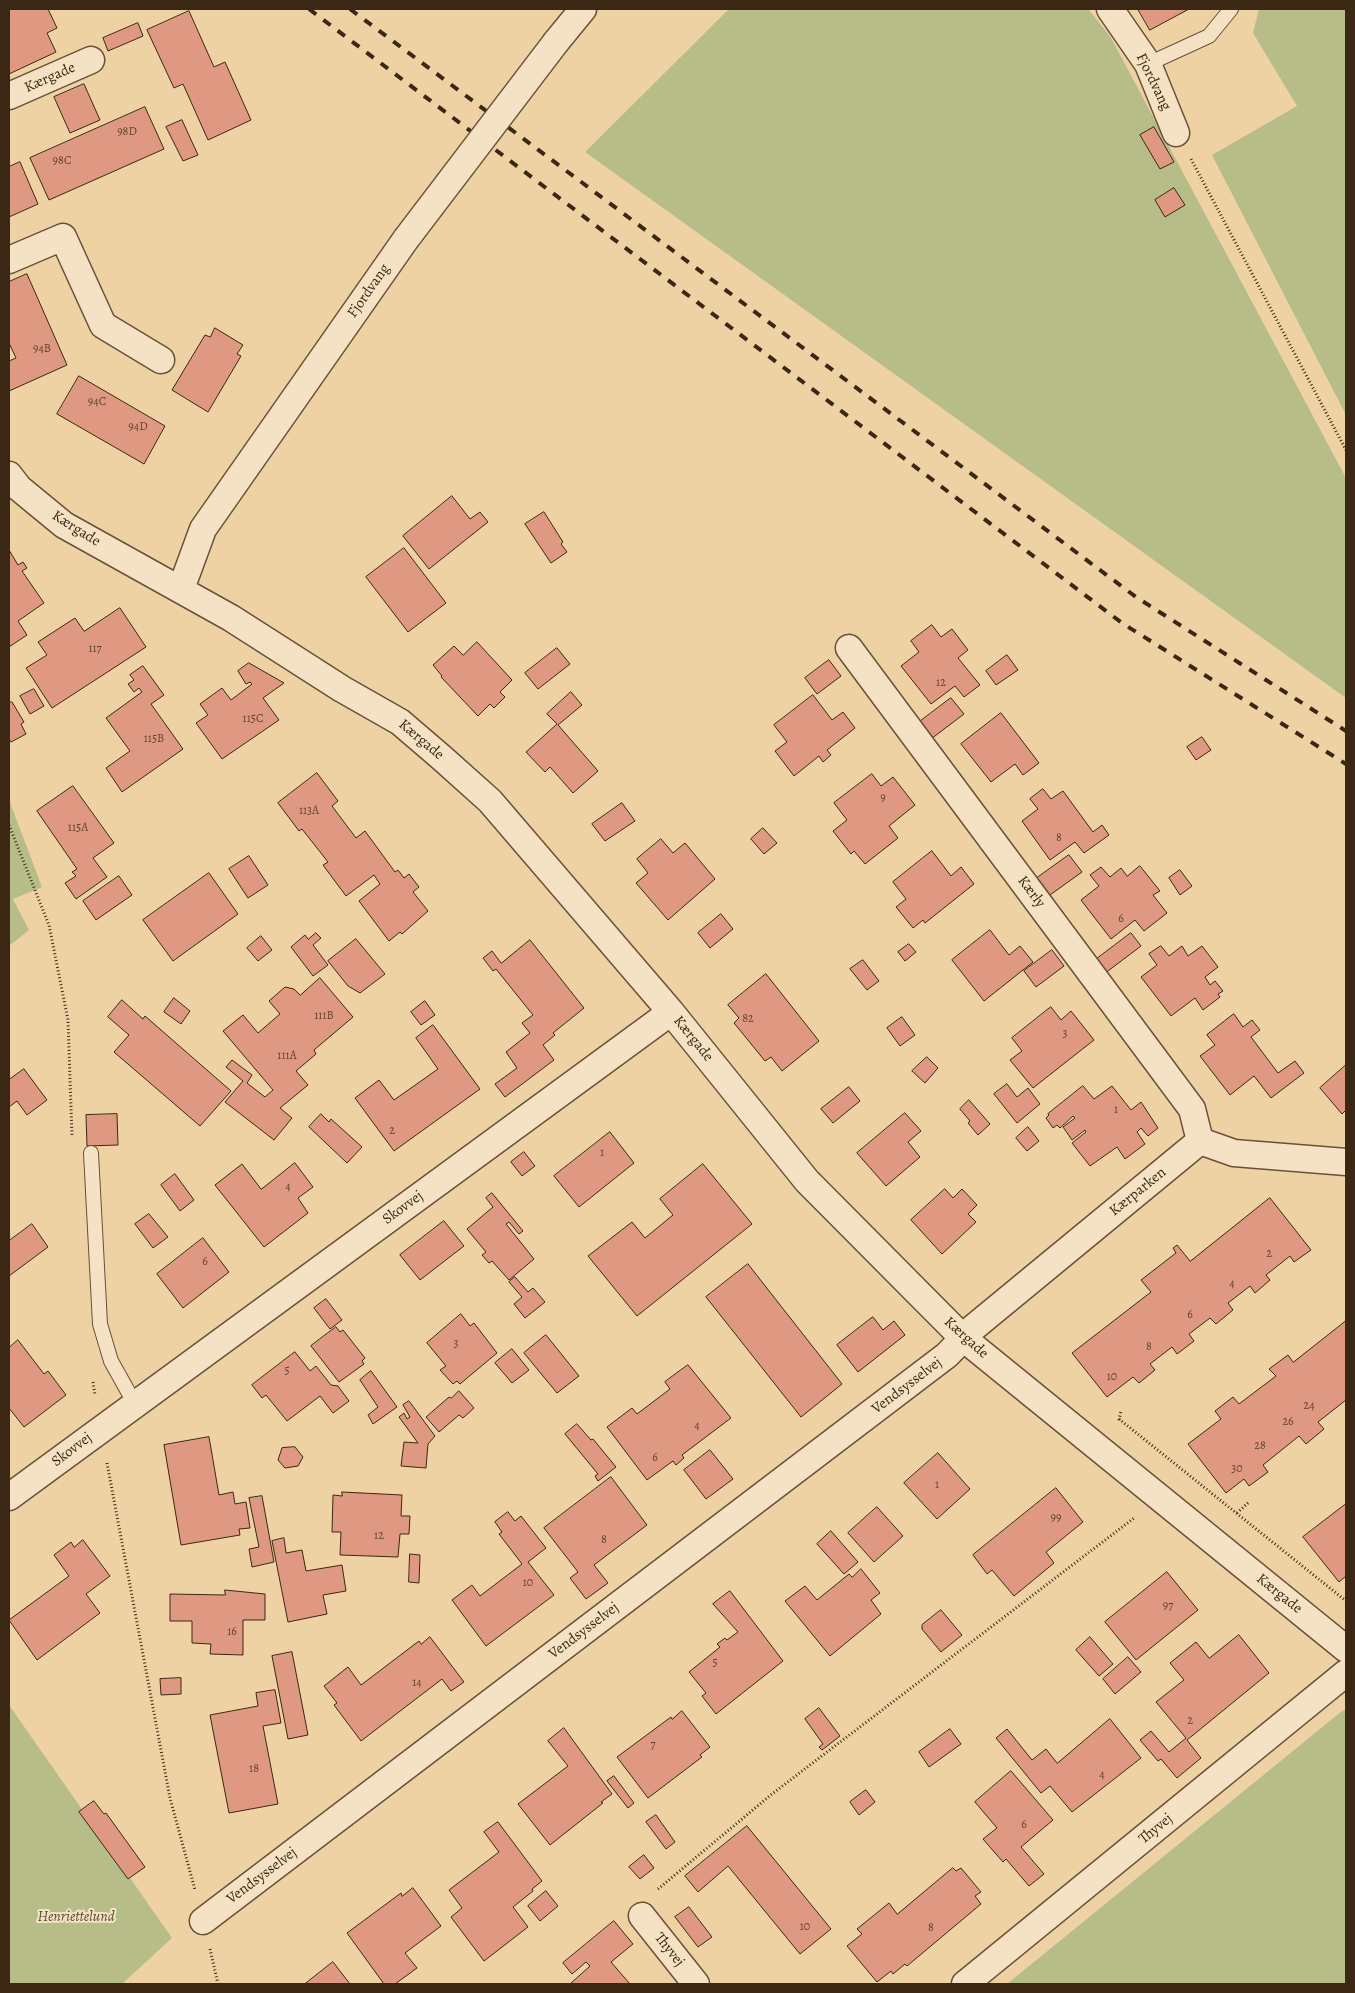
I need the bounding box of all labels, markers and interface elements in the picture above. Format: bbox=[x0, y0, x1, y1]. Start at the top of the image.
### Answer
street label: Fjordvang bbox=[1131, 50, 1175, 114]
street label: Kærgade bbox=[22, 59, 78, 97]
house number: 98D bbox=[117, 125, 137, 139]
house number: 98C bbox=[53, 154, 71, 168]
street label: Fjordvang bbox=[344, 261, 394, 321]
house number: 94B bbox=[33, 342, 51, 356]
house number: 94C bbox=[88, 395, 106, 409]
house number: 94D bbox=[128, 420, 148, 434]
street label: Kærgade bbox=[48, 507, 104, 551]
house number: 117 bbox=[88, 642, 102, 656]
house number: 12 bbox=[936, 676, 946, 690]
house number: 115C bbox=[243, 712, 263, 726]
street label: Kærgade bbox=[395, 716, 447, 764]
house number: 115B bbox=[144, 732, 164, 746]
house number: 9 bbox=[880, 791, 886, 805]
house number: 113A bbox=[299, 804, 319, 818]
house number: 115A bbox=[68, 821, 88, 835]
house number: 8 bbox=[1056, 831, 1062, 845]
street label: Kærly bbox=[1013, 873, 1049, 911]
house number: 6 bbox=[1118, 912, 1124, 926]
house number: 111B bbox=[314, 1009, 334, 1023]
street label: Kærgade bbox=[669, 1012, 717, 1066]
house number: 82 bbox=[742, 1012, 754, 1026]
house number: 3 bbox=[1063, 1027, 1067, 1041]
house number: 111A bbox=[277, 1049, 297, 1063]
house number: 1 bbox=[1114, 1103, 1118, 1117]
house number: 2 bbox=[389, 1124, 395, 1138]
house number: 1 bbox=[600, 1146, 604, 1160]
street label: Kærparken bbox=[1106, 1164, 1170, 1220]
house number: 4 bbox=[285, 1180, 291, 1194]
street label: Skovvej bbox=[379, 1187, 427, 1229]
house number: 2 bbox=[1266, 1247, 1272, 1261]
house number: 6 bbox=[202, 1255, 208, 1269]
house number: 4 bbox=[1229, 1277, 1235, 1291]
house number: 6 bbox=[1187, 1308, 1193, 1322]
street label: Kærgade bbox=[940, 1313, 992, 1363]
house number: 3 bbox=[454, 1337, 458, 1351]
house number: 8 bbox=[1146, 1340, 1152, 1354]
street label: Vendsysselvej bbox=[868, 1354, 946, 1418]
house number: 5 bbox=[284, 1364, 290, 1378]
house number: 10 bbox=[1107, 1370, 1117, 1384]
house number: 24 bbox=[1303, 1399, 1315, 1413]
house number: 26 bbox=[1282, 1415, 1294, 1429]
house number: 4 bbox=[694, 1419, 700, 1433]
street label: Skovvej bbox=[48, 1429, 96, 1471]
house number: 28 bbox=[1254, 1439, 1266, 1453]
house number: 6 bbox=[652, 1451, 658, 1465]
house number: 30 bbox=[1231, 1462, 1243, 1476]
house number: 1 bbox=[935, 1478, 939, 1492]
house number: 99 bbox=[1051, 1511, 1061, 1525]
house number: 12 bbox=[374, 1529, 384, 1543]
house number: 8 bbox=[601, 1533, 607, 1547]
street label: Kærgade bbox=[1252, 1570, 1306, 1618]
house number: 10 bbox=[523, 1576, 533, 1590]
street label: Vendsysselvej bbox=[545, 1599, 623, 1663]
house number: 97 bbox=[1163, 1599, 1173, 1613]
house number: 16 bbox=[227, 1625, 237, 1639]
house number: 5 bbox=[712, 1656, 718, 1670]
house number: 14 bbox=[412, 1676, 422, 1690]
house number: 2 bbox=[1187, 1714, 1193, 1728]
house number: 7 bbox=[650, 1738, 656, 1752]
house number: 18 bbox=[249, 1762, 259, 1776]
house number: 4 bbox=[1099, 1768, 1105, 1782]
street label: Thyvej bbox=[1136, 1810, 1176, 1848]
house number: 6 bbox=[1021, 1818, 1027, 1832]
street label: Vendsysselvej bbox=[223, 1844, 301, 1908]
park label: Henriettelund bbox=[37, 1908, 115, 1926]
house number: 10 bbox=[800, 1920, 810, 1934]
house number: 8 bbox=[928, 1921, 934, 1935]
street label: Thyvej bbox=[650, 1929, 688, 1971]

